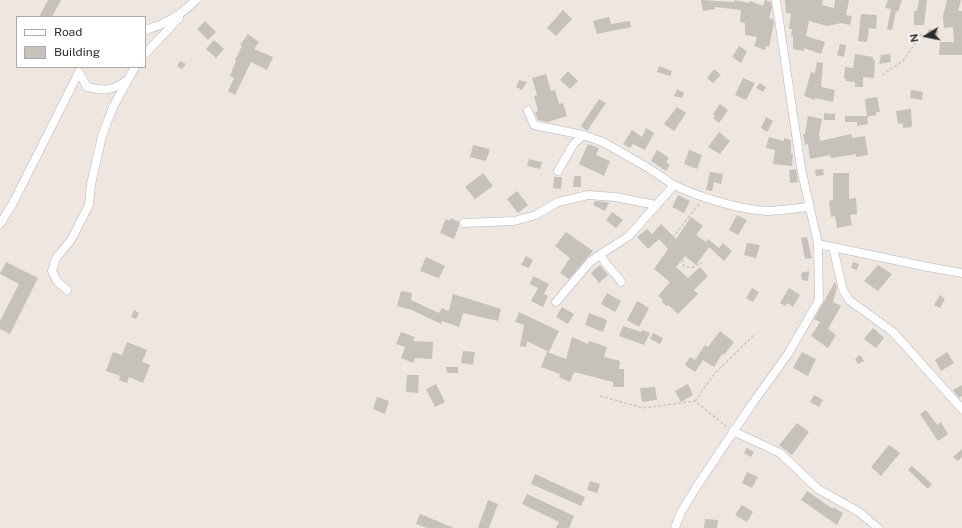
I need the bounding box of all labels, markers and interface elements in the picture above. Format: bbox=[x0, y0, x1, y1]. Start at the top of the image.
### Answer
legend bbox=[16, 16, 146, 68]
north arrow bbox=[906, 16, 946, 56]
text: Road bbox=[54, 25, 82, 39]
text: N bbox=[908, 33, 921, 43]
text: Building bbox=[54, 45, 100, 59]

